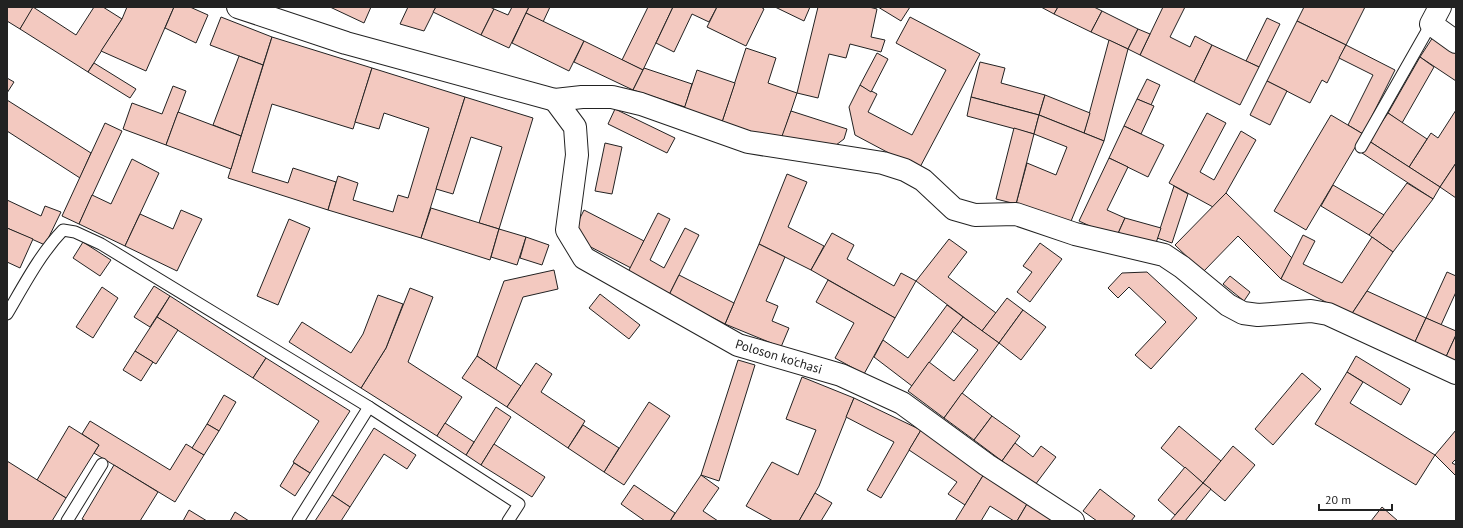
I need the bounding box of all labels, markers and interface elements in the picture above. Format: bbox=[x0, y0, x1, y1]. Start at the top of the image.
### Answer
street label: Poloson ko'chasi bbox=[733, 335, 824, 378]
scale bar bbox=[1319, 486, 1392, 512]
text: 20 m bbox=[1325, 492, 1351, 507]

